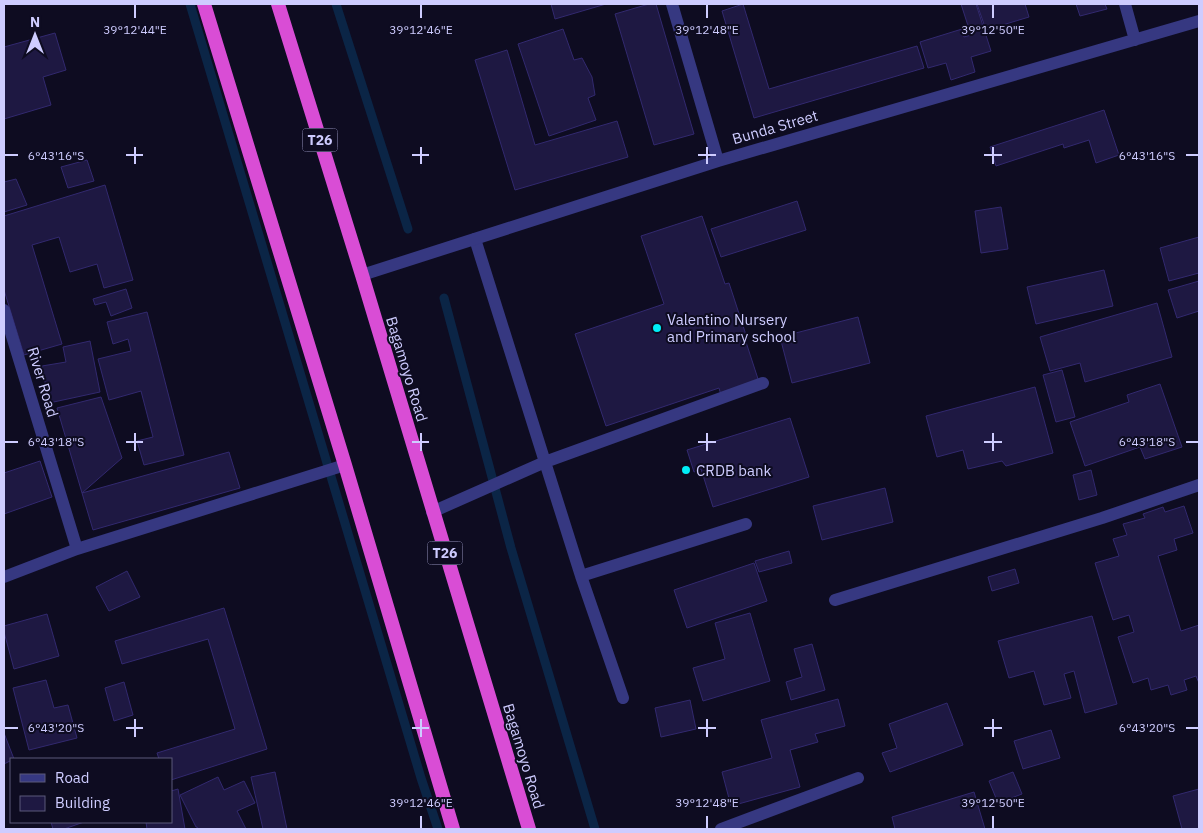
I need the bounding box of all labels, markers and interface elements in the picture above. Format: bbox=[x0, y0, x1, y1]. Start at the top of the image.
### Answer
north arrow bbox=[10, 10, 60, 60]
text: N bbox=[30, 13, 40, 31]
text: 39°12'44"E bbox=[103, 22, 167, 37]
text: 39°12'46"E bbox=[389, 22, 453, 37]
text: 39°12'48"E bbox=[675, 22, 739, 37]
text: 39°12'50"E bbox=[961, 22, 1025, 37]
street label: Bunda Street bbox=[730, 106, 820, 148]
road number: T26 bbox=[302, 128, 338, 152]
text: 6°43'16"S bbox=[28, 148, 84, 163]
text: 6°43'16"S bbox=[1119, 148, 1175, 163]
place label: Valentino Nursery and Primary school bbox=[667, 310, 796, 346]
street label: Bagamoyo Road bbox=[382, 314, 432, 424]
marker: Valentino Nursery and Primary school bbox=[651, 322, 663, 334]
street label: River Road bbox=[23, 345, 63, 419]
text: 6°43'18"S bbox=[28, 434, 84, 449]
text: 6°43'18"S bbox=[1119, 434, 1175, 449]
place label: CRDB bank bbox=[696, 461, 772, 480]
marker: CRDB bank bbox=[680, 464, 692, 476]
road number: T26 bbox=[428, 542, 462, 564]
street label: Bagamoyo Road bbox=[499, 701, 549, 811]
text: 6°43'20"S bbox=[28, 720, 84, 735]
text: 6°43'20"S bbox=[1119, 720, 1175, 735]
legend bbox=[10, 758, 172, 823]
text: Road bbox=[55, 768, 90, 787]
text: Building bbox=[55, 793, 110, 812]
text: 39°12'46"E bbox=[389, 795, 453, 810]
text: 39°12'48"E bbox=[675, 795, 739, 810]
text: 39°12'50"E bbox=[961, 795, 1025, 810]

